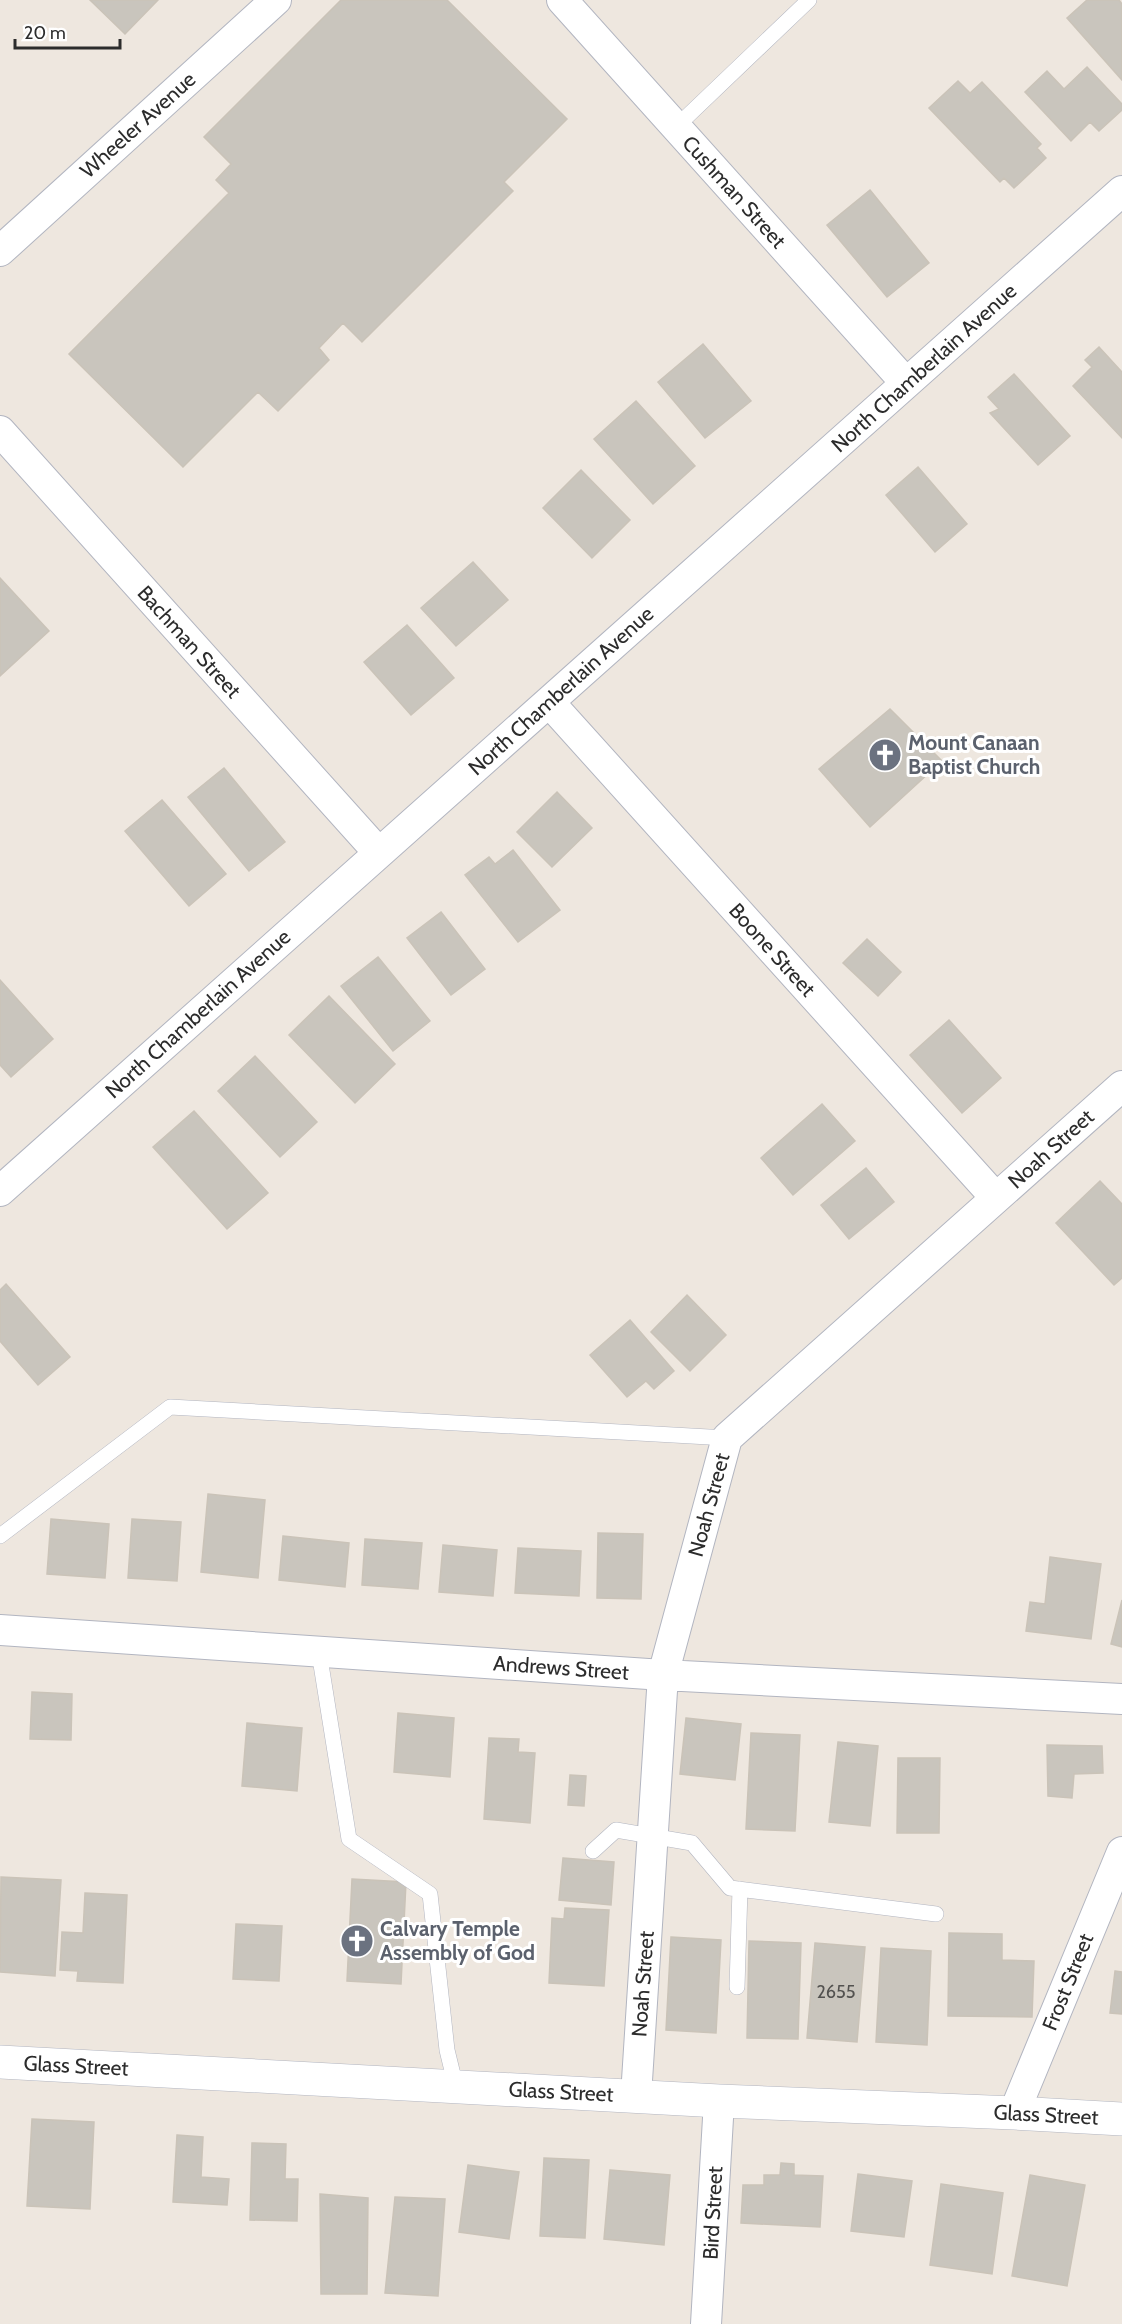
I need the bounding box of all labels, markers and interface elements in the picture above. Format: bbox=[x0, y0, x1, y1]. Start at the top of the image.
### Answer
scale bar bbox=[15, 12, 120, 50]
text: 20 m bbox=[24, 22, 66, 44]
street label: Wheeler Avenue bbox=[75, 66, 201, 183]
street label: Cushman Street bbox=[677, 130, 791, 253]
street label: North Chamberlain Avenue bbox=[826, 278, 1021, 457]
street label: Bachman Street bbox=[132, 580, 246, 703]
street label: North Chamberlain Avenue bbox=[463, 601, 658, 780]
place label: Mount Canaan Baptist Church bbox=[908, 730, 1040, 779]
church icon: Mount Canaan Baptist Church bbox=[867, 737, 903, 773]
street label: Boone Street bbox=[724, 898, 821, 1001]
street label: North Chamberlain Avenue bbox=[100, 924, 295, 1103]
street label: Noah Street bbox=[1003, 1104, 1098, 1193]
street label: Noah Street bbox=[683, 1450, 734, 1559]
street label: Andrews Street bbox=[492, 1650, 630, 1685]
place label: Calvary Temple Assembly of God bbox=[380, 1916, 535, 1965]
church icon: Calvary Temple Assembly of God bbox=[339, 1923, 375, 1959]
street label: Noah Street bbox=[626, 1930, 659, 2038]
street label: Frost Street bbox=[1037, 1930, 1098, 2034]
house number: 2655 bbox=[816, 1981, 856, 2003]
street label: Glass Street bbox=[23, 2050, 129, 2081]
street label: Glass Street bbox=[508, 2076, 614, 2107]
street label: Glass Street bbox=[993, 2099, 1099, 2130]
street label: Bird Street bbox=[698, 2166, 727, 2260]

